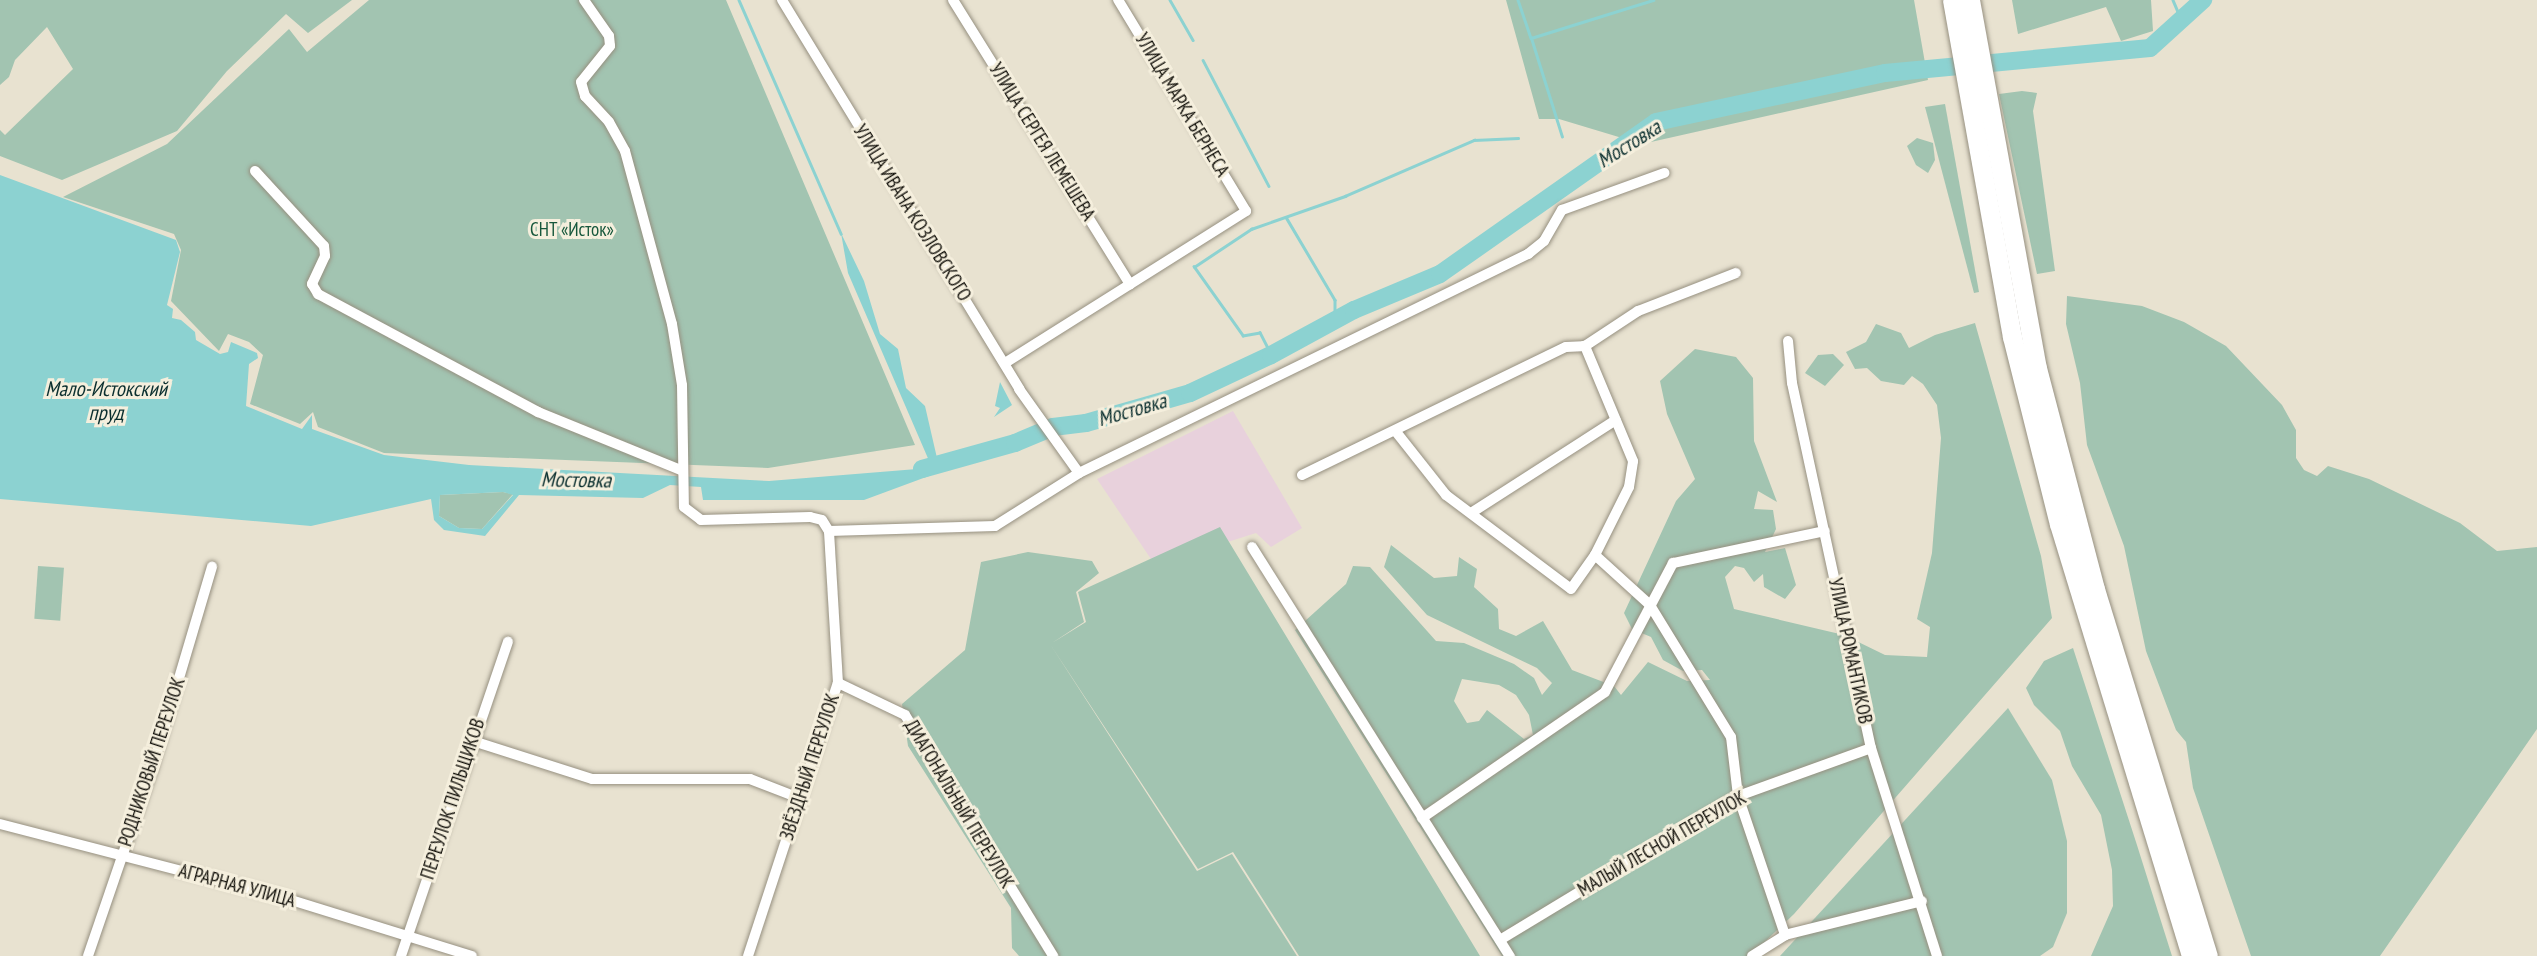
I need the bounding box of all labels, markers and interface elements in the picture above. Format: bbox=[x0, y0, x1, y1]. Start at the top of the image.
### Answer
street label: УЛИЦА МАРКА БЕРНЕСА bbox=[1130, 29, 1234, 181]
street label: УЛИЦА СЕРГЕЯ ЛЕМЕШЕВА bbox=[984, 59, 1100, 225]
water label: Мостовка bbox=[1593, 115, 1665, 173]
street label: УЛИЦА ИВАНА КОЗЛОВСКОГО bbox=[848, 120, 976, 306]
park label: СНТ «Исток» bbox=[530, 219, 614, 241]
water label: Мало-Истокский пруд bbox=[45, 376, 167, 426]
water label: Мостовка bbox=[1095, 388, 1169, 432]
water label: Мостовка bbox=[541, 467, 611, 493]
street label: УЛИЦА РОМАНТИКОВ bbox=[1823, 576, 1877, 726]
street label: РОДНИКОВЫЙ ПЕРЕУЛОК bbox=[114, 675, 190, 849]
street label: ЗВЁЗДНЫЙ ПЕРЕУЛОК bbox=[776, 691, 844, 843]
street label: ПЕРЕУЛОК ПИЛЬЩИКОВ bbox=[416, 716, 490, 882]
street label: ДИАГОНАЛЬНЫЙ ПЕРЕУЛОК bbox=[900, 716, 1018, 892]
street label: МАЛЫЙ ЛЕСНОЙ ПЕРЕУЛОК bbox=[1574, 786, 1750, 902]
street label: АГРАРНАЯ УЛИЦА bbox=[176, 859, 298, 913]

